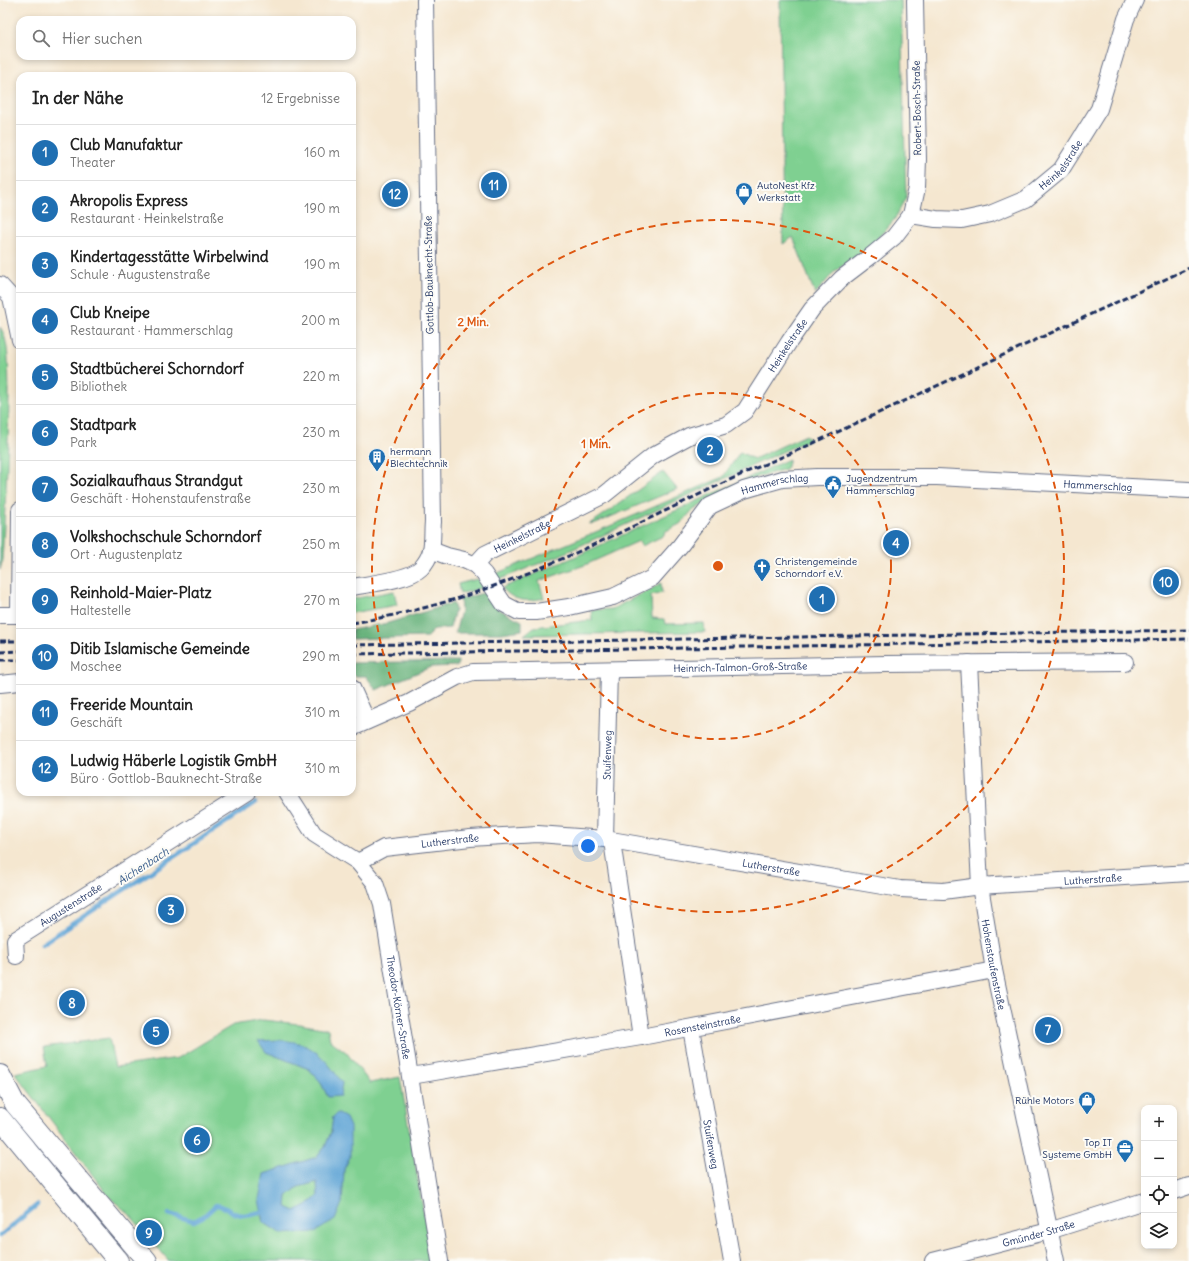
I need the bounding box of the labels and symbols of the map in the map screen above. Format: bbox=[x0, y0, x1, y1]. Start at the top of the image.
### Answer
street label: Robert-Bosch-Straße bbox=[910, 60, 924, 156]
street label: Heinkelstraße bbox=[1036, 137, 1085, 192]
pin: 11 bbox=[481, 170, 507, 200]
pin: 12 bbox=[382, 179, 408, 209]
place label: AutoNest Kfz Werkstatt bbox=[757, 179, 815, 204]
shop icon: AutoNest Kfz Werkstatt bbox=[734, 181, 754, 206]
street label: Gottlob-Bauknecht-Straße bbox=[421, 216, 437, 334]
text: 2 Min. bbox=[457, 314, 489, 329]
street label: Heinkelstraße bbox=[765, 316, 810, 375]
pin: 2 bbox=[697, 435, 723, 465]
text: 1 Min. bbox=[581, 436, 611, 451]
place label: hermann Blechtechnik bbox=[390, 445, 448, 470]
building icon: hermann Blechtechnik bbox=[367, 447, 387, 472]
street label: Hammerschlag bbox=[739, 471, 809, 497]
place label: Jugendzentrum Hammerschlag bbox=[846, 472, 917, 497]
public building icon: Jugendzentrum Hammerschlag bbox=[823, 474, 843, 499]
street label: Hammerschlag bbox=[1063, 477, 1133, 494]
street label: Heinkelstraße bbox=[491, 516, 552, 555]
pin: 4 bbox=[883, 528, 909, 558]
place label: Christengemeinde Schorndorf e.V. bbox=[775, 555, 857, 580]
church icon: Christengemeinde Schorndorf e.V. bbox=[752, 557, 772, 582]
centre of rings bbox=[711, 559, 725, 573]
pin: 10 bbox=[1153, 567, 1179, 597]
pin: 1 bbox=[809, 584, 835, 614]
street label: Heinrich-Talmon-Groß-Straße bbox=[673, 659, 807, 675]
street label: Stuifenweg bbox=[600, 730, 614, 780]
street label: Lutherstraße bbox=[420, 831, 479, 850]
your location bbox=[578, 836, 598, 856]
water label: Aichenbach bbox=[115, 844, 172, 888]
street label: Lutherstraße bbox=[741, 856, 801, 878]
street label: Lutherstraße bbox=[1063, 871, 1122, 887]
street label: Augustenstraße bbox=[37, 880, 104, 929]
pin: 3 bbox=[158, 895, 184, 925]
street label: Hohenstaufenstraße bbox=[979, 918, 1009, 1011]
street label: Theodor-Körner-Straße bbox=[384, 954, 414, 1060]
pin: 8 bbox=[59, 988, 85, 1018]
street label: Rosensteinstraße bbox=[663, 1012, 742, 1039]
pin: 7 bbox=[1035, 1015, 1061, 1045]
pin: 5 bbox=[143, 1017, 169, 1047]
shop icon: Rühle Motors bbox=[1077, 1090, 1097, 1115]
place label: Rühle Motors bbox=[1015, 1094, 1074, 1107]
street label: Stuifenweg bbox=[701, 1119, 722, 1170]
pin: 6 bbox=[184, 1125, 210, 1155]
place label: Top IT Systeme GmbH bbox=[1042, 1136, 1112, 1161]
office icon: Top IT Systeme GmbH bbox=[1115, 1138, 1135, 1163]
street label: Gmünder Straße bbox=[1001, 1217, 1076, 1249]
pin: 9 bbox=[136, 1218, 162, 1248]

